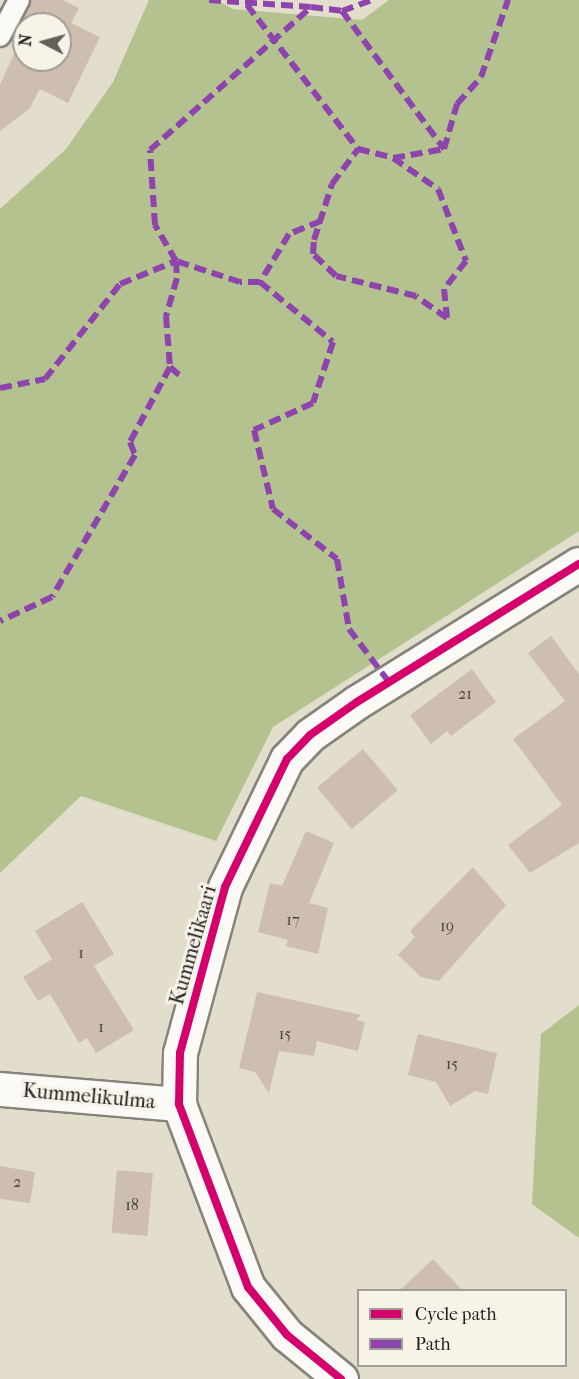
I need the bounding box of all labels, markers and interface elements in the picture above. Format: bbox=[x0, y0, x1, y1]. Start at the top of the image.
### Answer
north arrow bbox=[12, 12, 72, 72]
text: N bbox=[16, 33, 36, 47]
house number: 21 bbox=[458, 684, 472, 704]
street label: Kummelikaari bbox=[165, 883, 221, 1007]
house number: 17 bbox=[286, 910, 300, 930]
house number: 19 bbox=[440, 916, 454, 936]
house number: 1 bbox=[78, 943, 84, 963]
house number: 1 bbox=[98, 1017, 104, 1037]
house number: 15 bbox=[279, 1024, 291, 1044]
house number: 15 bbox=[446, 1054, 458, 1074]
street label: Kummelikulma bbox=[22, 1078, 156, 1114]
house number: 2 bbox=[13, 1172, 21, 1192]
house number: 18 bbox=[125, 1195, 139, 1215]
legend bbox=[357, 1289, 567, 1367]
text: Cycle path bbox=[415, 1304, 496, 1325]
text: Path bbox=[415, 1334, 451, 1355]

